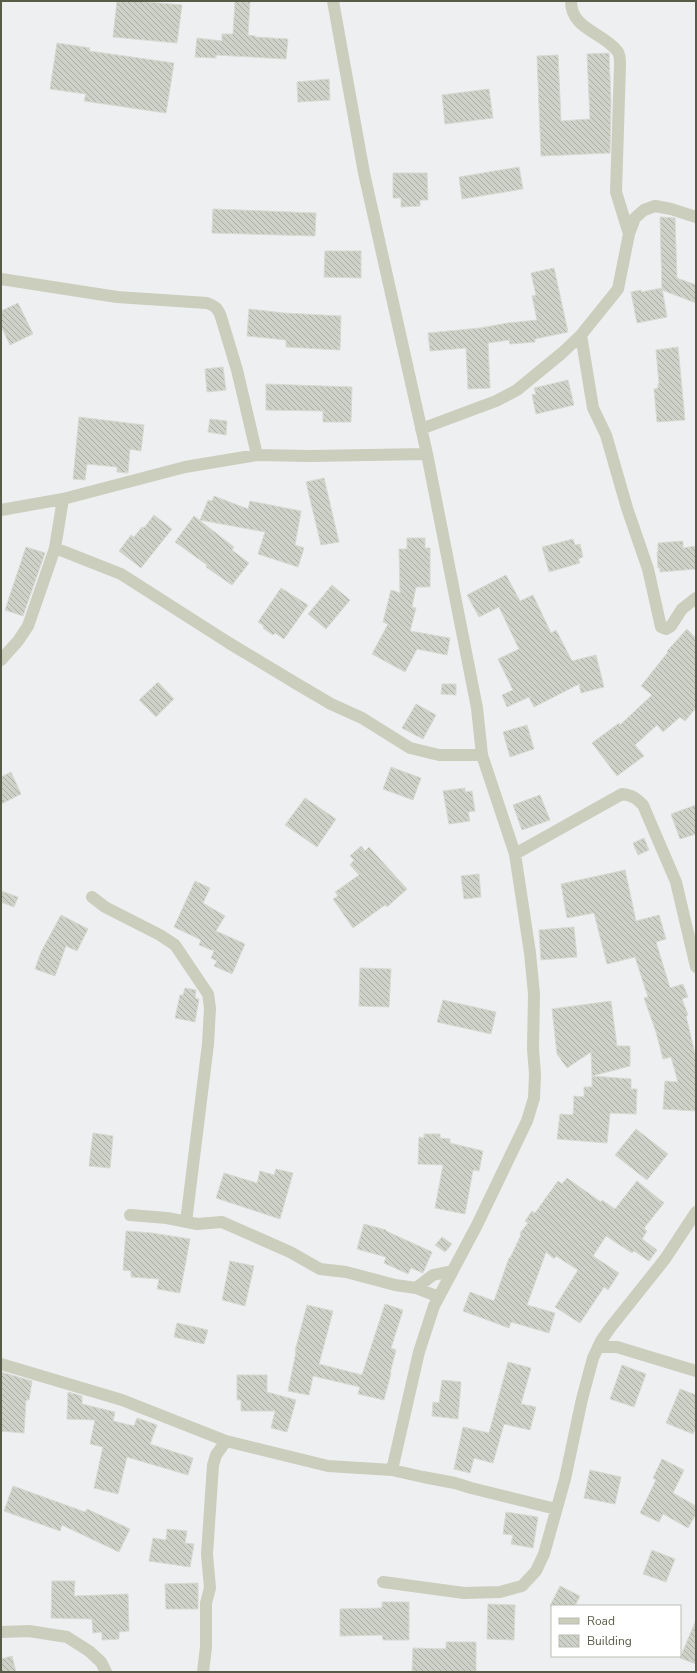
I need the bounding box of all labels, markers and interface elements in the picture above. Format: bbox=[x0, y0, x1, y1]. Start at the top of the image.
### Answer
legend bbox=[551, 1605, 681, 1657]
text: Road bbox=[587, 1613, 615, 1629]
text: Building bbox=[587, 1633, 632, 1649]

